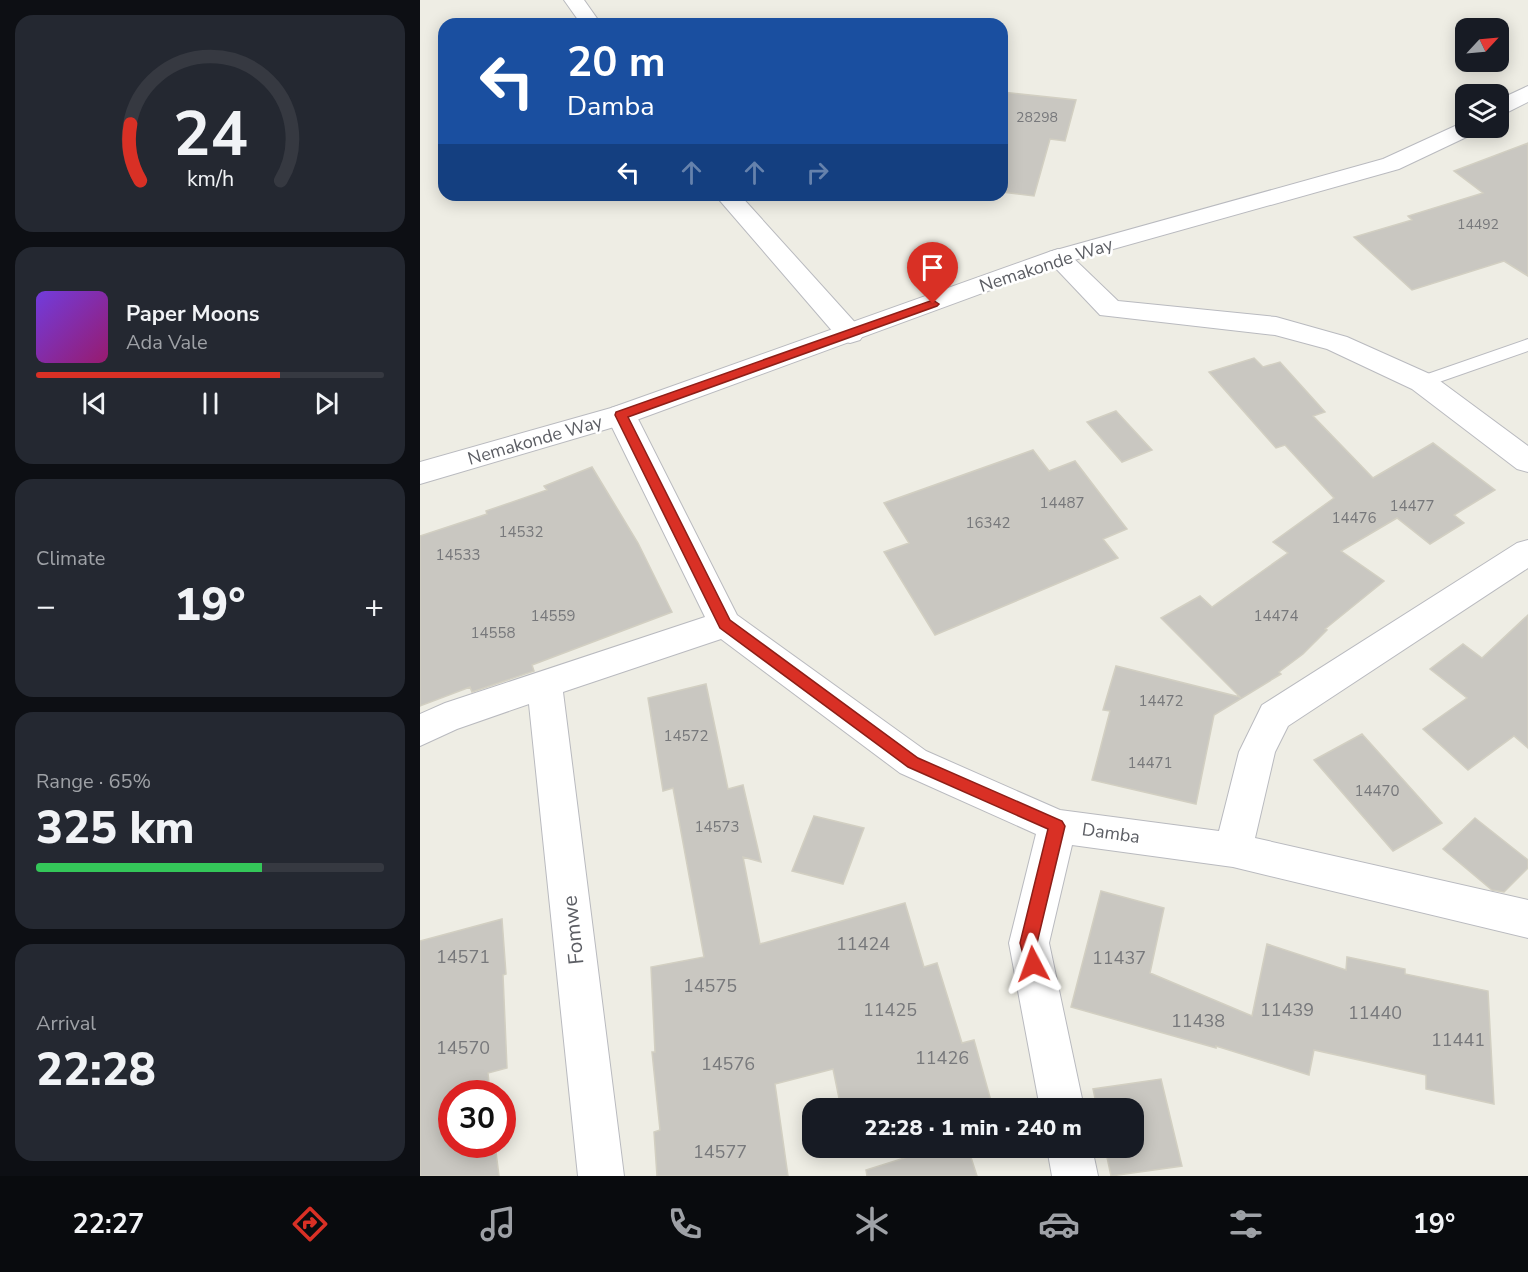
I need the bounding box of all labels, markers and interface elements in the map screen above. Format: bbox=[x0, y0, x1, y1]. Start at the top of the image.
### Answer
north arrow bbox=[1455, 18, 1509, 72]
map controls bbox=[1455, 18, 1509, 138]
text: 20 m bbox=[567, 34, 666, 91]
icon: left bbox=[468, 42, 546, 120]
button: layers bbox=[1455, 84, 1509, 138]
text: Damba bbox=[567, 88, 655, 125]
text: 24 bbox=[173, 92, 247, 177]
house number: 28298 bbox=[1016, 108, 1058, 127]
icon: left bbox=[612, 156, 645, 189]
icon: ahead bbox=[675, 156, 708, 189]
icon: ahead bbox=[738, 156, 771, 189]
icon: right bbox=[801, 156, 834, 189]
text: km/h bbox=[186, 164, 234, 194]
house number: 14492 bbox=[1457, 215, 1499, 234]
street label: Nemakonde Way bbox=[976, 232, 1117, 298]
pin bbox=[907, 242, 958, 304]
icon: arrive bbox=[916, 251, 949, 284]
text: Paper Moons bbox=[126, 299, 260, 329]
text: Ada Vale bbox=[126, 329, 208, 356]
icon: previous bbox=[78, 387, 111, 420]
icon: pause bbox=[194, 387, 227, 420]
icon: next bbox=[310, 387, 343, 420]
street label: Nemakonde Way bbox=[465, 409, 606, 471]
house number: 14487 bbox=[1039, 493, 1085, 513]
house number: 14477 bbox=[1389, 496, 1435, 516]
house number: 14476 bbox=[1331, 508, 1377, 528]
house number: 16342 bbox=[965, 513, 1011, 533]
house number: 14532 bbox=[498, 522, 544, 542]
text: Climate bbox=[36, 545, 105, 572]
house number: 14533 bbox=[435, 545, 481, 565]
text: 19° bbox=[174, 575, 246, 636]
text: − bbox=[36, 584, 56, 629]
text: + bbox=[364, 584, 384, 629]
house number: 14559 bbox=[530, 606, 576, 626]
house number: 14474 bbox=[1253, 606, 1299, 626]
house number: 14558 bbox=[470, 623, 516, 643]
house number: 14472 bbox=[1138, 691, 1184, 711]
house number: 14572 bbox=[663, 726, 709, 746]
house number: 14471 bbox=[1127, 753, 1173, 773]
text: Range · 65% bbox=[36, 768, 151, 795]
house number: 14470 bbox=[1354, 781, 1400, 801]
text: 325 km bbox=[36, 798, 195, 859]
house number: 14573 bbox=[694, 817, 740, 837]
street label: Damba bbox=[1080, 817, 1142, 849]
street label: Fomwe bbox=[555, 894, 591, 966]
house number: 11424 bbox=[836, 932, 890, 956]
position arrow bbox=[1001, 932, 1065, 996]
house number: 14571 bbox=[436, 945, 490, 969]
house number: 11437 bbox=[1092, 946, 1146, 970]
house number: 14575 bbox=[683, 974, 737, 998]
house number: 11425 bbox=[863, 998, 917, 1022]
house number: 11439 bbox=[1260, 998, 1314, 1022]
house number: 11440 bbox=[1348, 1001, 1402, 1025]
house number: 11438 bbox=[1171, 1009, 1225, 1033]
text: Arrival bbox=[36, 1010, 96, 1037]
house number: 11441 bbox=[1431, 1028, 1485, 1052]
house number: 14570 bbox=[436, 1036, 490, 1060]
text: 22:28 bbox=[36, 1040, 156, 1101]
house number: 11426 bbox=[915, 1046, 969, 1070]
house number: 14576 bbox=[701, 1052, 755, 1076]
speed limit sign: 30 bbox=[438, 1080, 516, 1158]
text: 22:28 · 1 min · 240 m bbox=[864, 1113, 1082, 1143]
house number: 14577 bbox=[693, 1140, 747, 1164]
icon: directions bbox=[289, 1203, 331, 1245]
icon: music bbox=[477, 1203, 519, 1245]
icon: phone bbox=[664, 1203, 706, 1245]
icon: climate bbox=[851, 1203, 893, 1245]
icon: car bbox=[1038, 1203, 1080, 1245]
icon: filters bbox=[1225, 1203, 1267, 1245]
text: 22:27 bbox=[73, 1206, 144, 1243]
text: 19° bbox=[1413, 1206, 1455, 1243]

